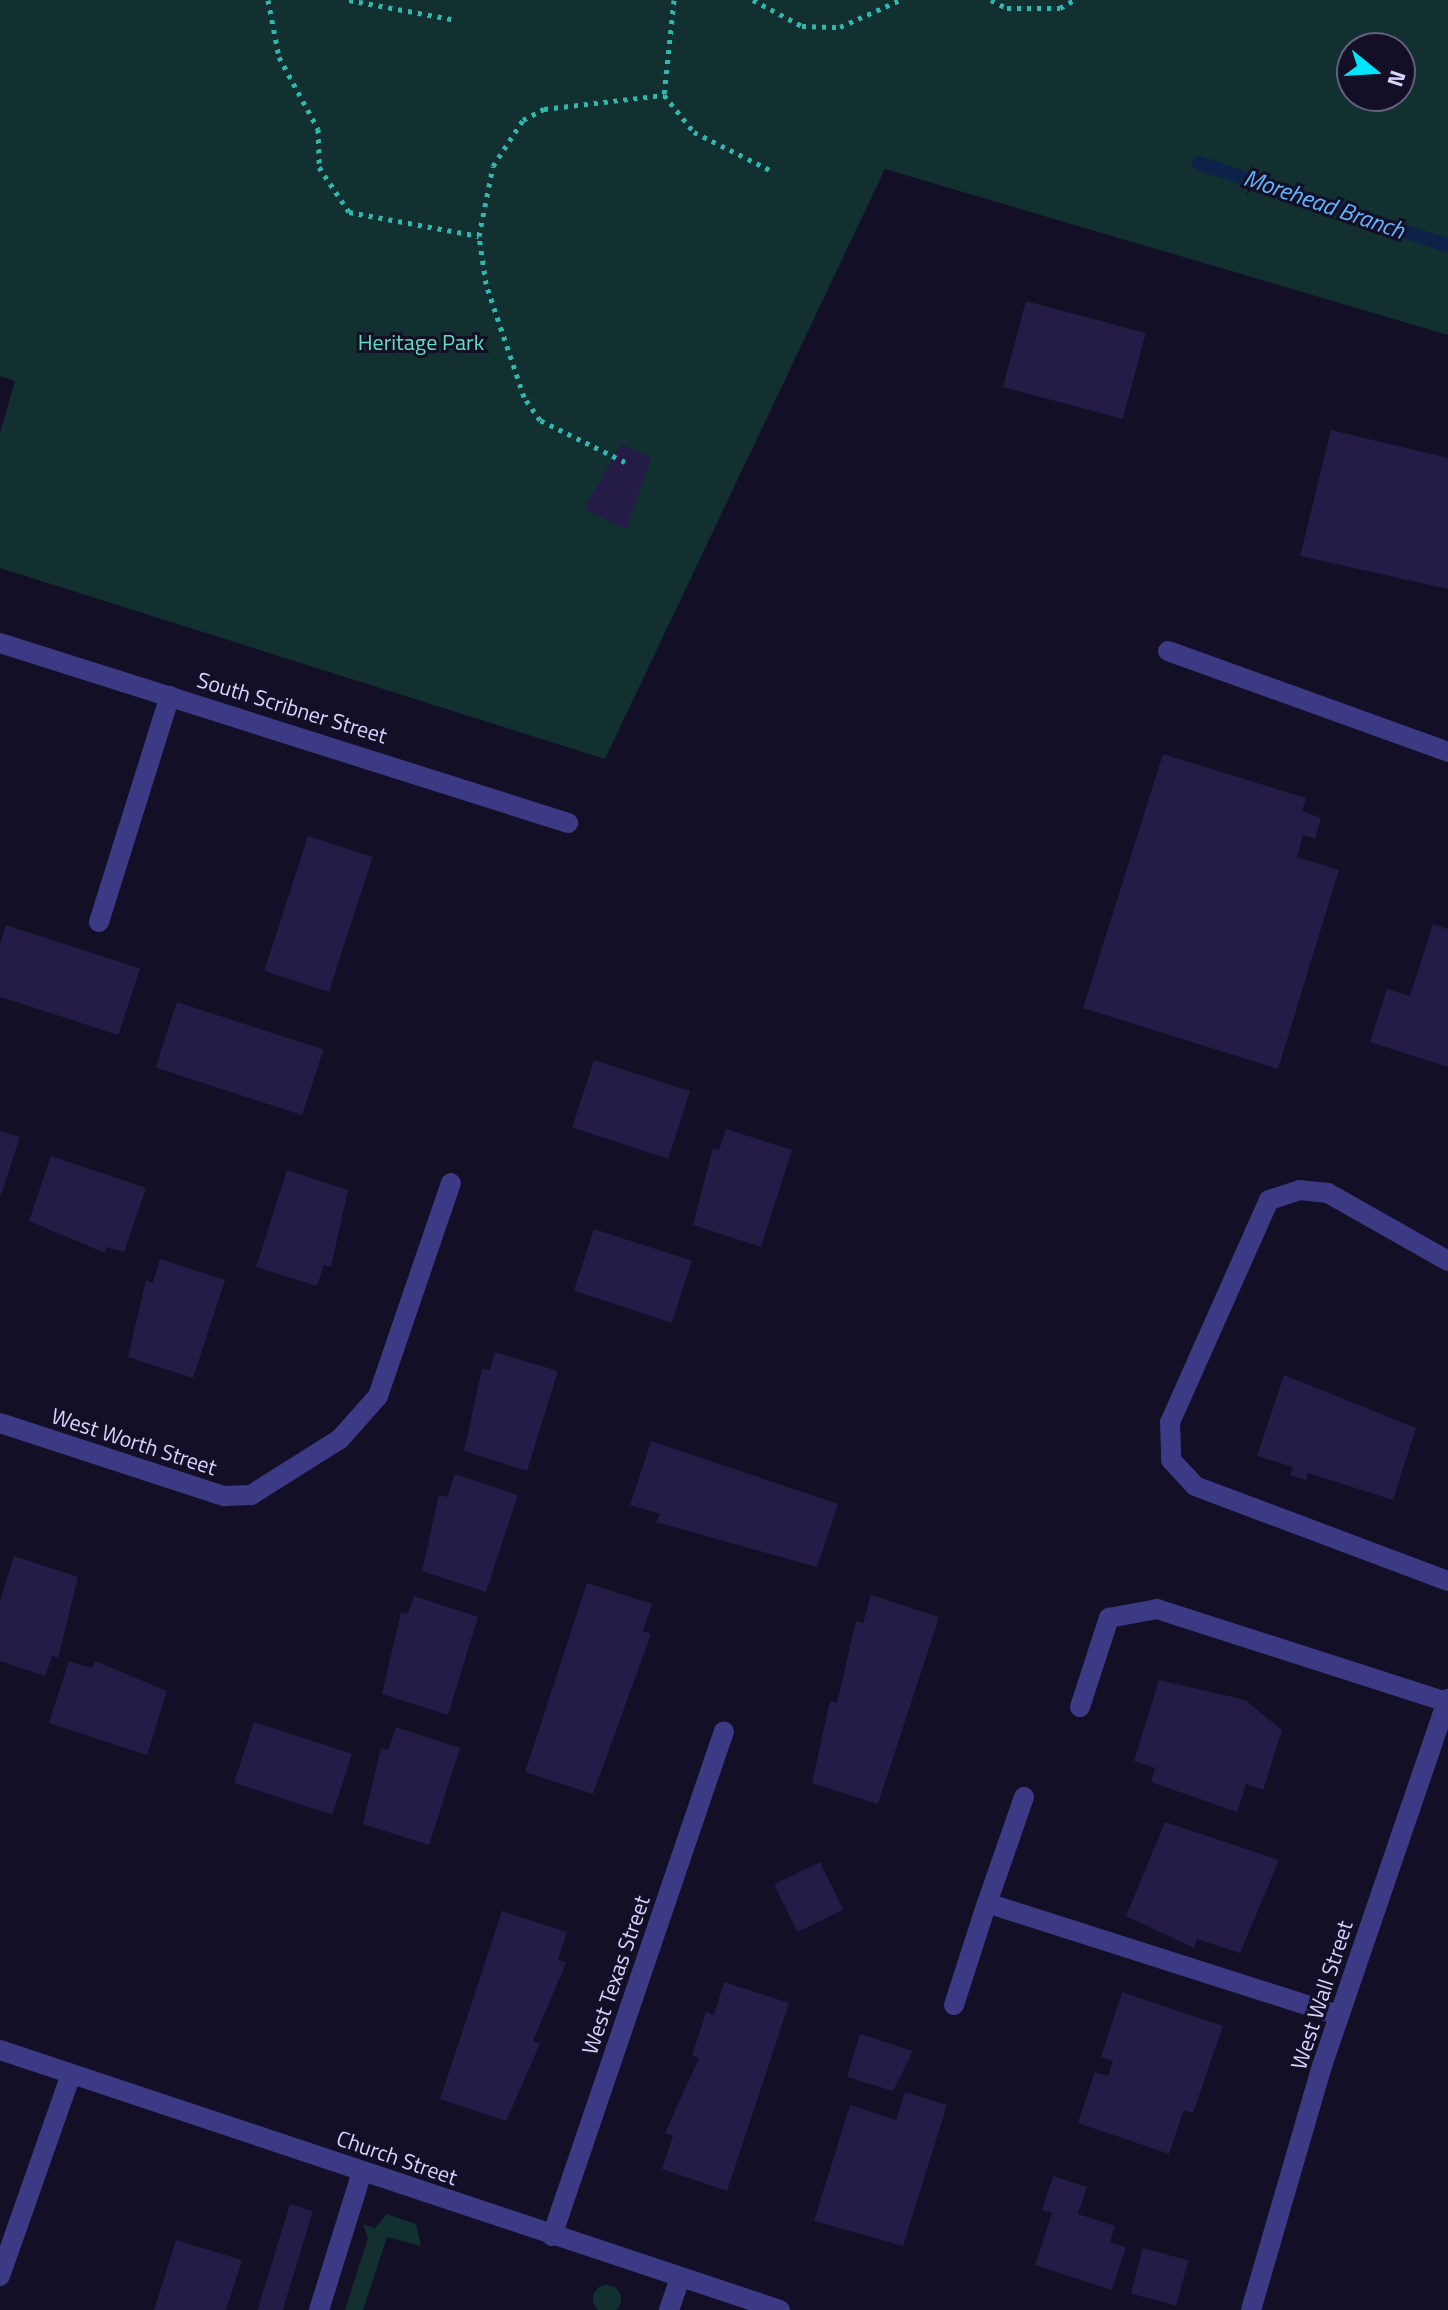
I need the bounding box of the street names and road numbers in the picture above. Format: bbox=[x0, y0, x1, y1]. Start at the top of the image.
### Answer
street label: South Scribner Street bbox=[194, 667, 390, 749]
street label: West Worth Street bbox=[48, 1403, 220, 1481]
street label: West Texas Street bbox=[576, 1892, 656, 2058]
street label: West Wall Street bbox=[1286, 1917, 1358, 2073]
street label: Church Street bbox=[333, 2125, 461, 2191]

